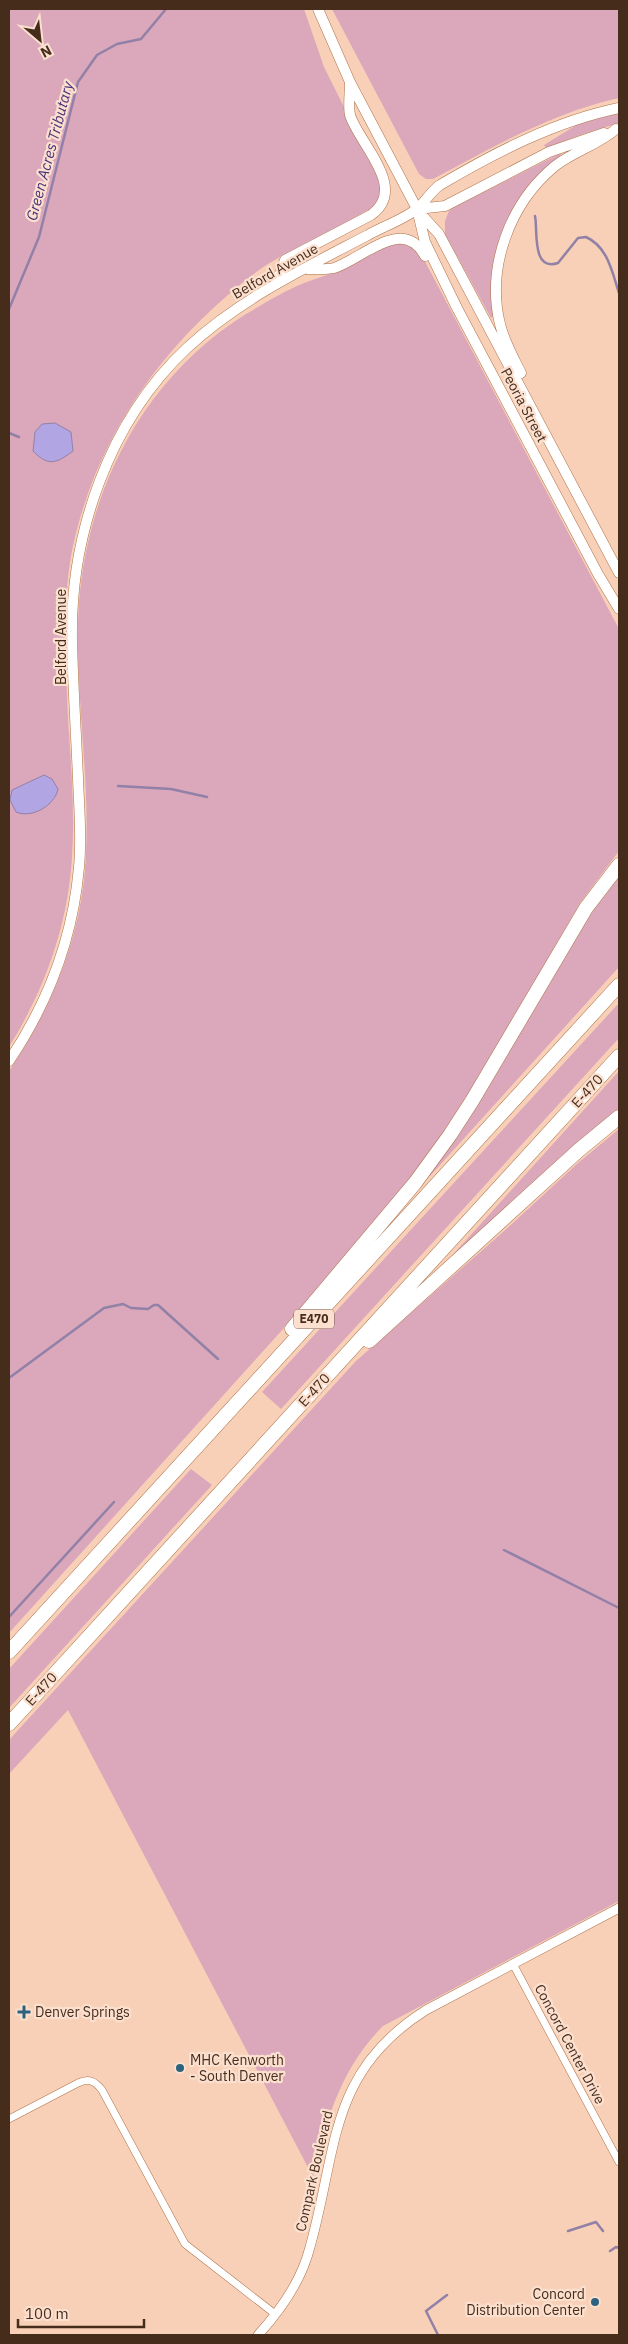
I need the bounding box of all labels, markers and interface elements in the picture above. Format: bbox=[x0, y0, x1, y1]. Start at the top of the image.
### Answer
north arrow bbox=[15, 15, 65, 65]
text: N bbox=[37, 41, 55, 62]
water label: Green Acres Tributary bbox=[22, 79, 77, 222]
street label: Belford Avenue bbox=[229, 239, 321, 303]
street label: Peoria Street bbox=[497, 365, 551, 445]
street label: Belford Avenue bbox=[52, 589, 70, 685]
street label: E-470 bbox=[567, 1071, 607, 1111]
road number: E470 bbox=[294, 1310, 334, 1328]
street label: E-470 bbox=[294, 1370, 334, 1410]
street label: E-470 bbox=[21, 1669, 61, 1709]
street label: Concord Center Drive bbox=[531, 1981, 609, 2107]
place label: Denver Springs bbox=[35, 2003, 130, 2021]
marker: Denver Springs bbox=[17, 2005, 31, 2019]
place label: MHC Kenworth - South Denver bbox=[190, 2051, 284, 2085]
marker: MHC Kenworth - South Denver bbox=[174, 2062, 186, 2074]
street label: Compark Boulevard bbox=[291, 2109, 337, 2233]
place label: Concord Distribution Center bbox=[466, 2285, 585, 2319]
scale bar bbox=[18, 2296, 144, 2328]
marker: Concord Distribution Center bbox=[589, 2296, 601, 2308]
text: 100 m bbox=[25, 2304, 69, 2323]

